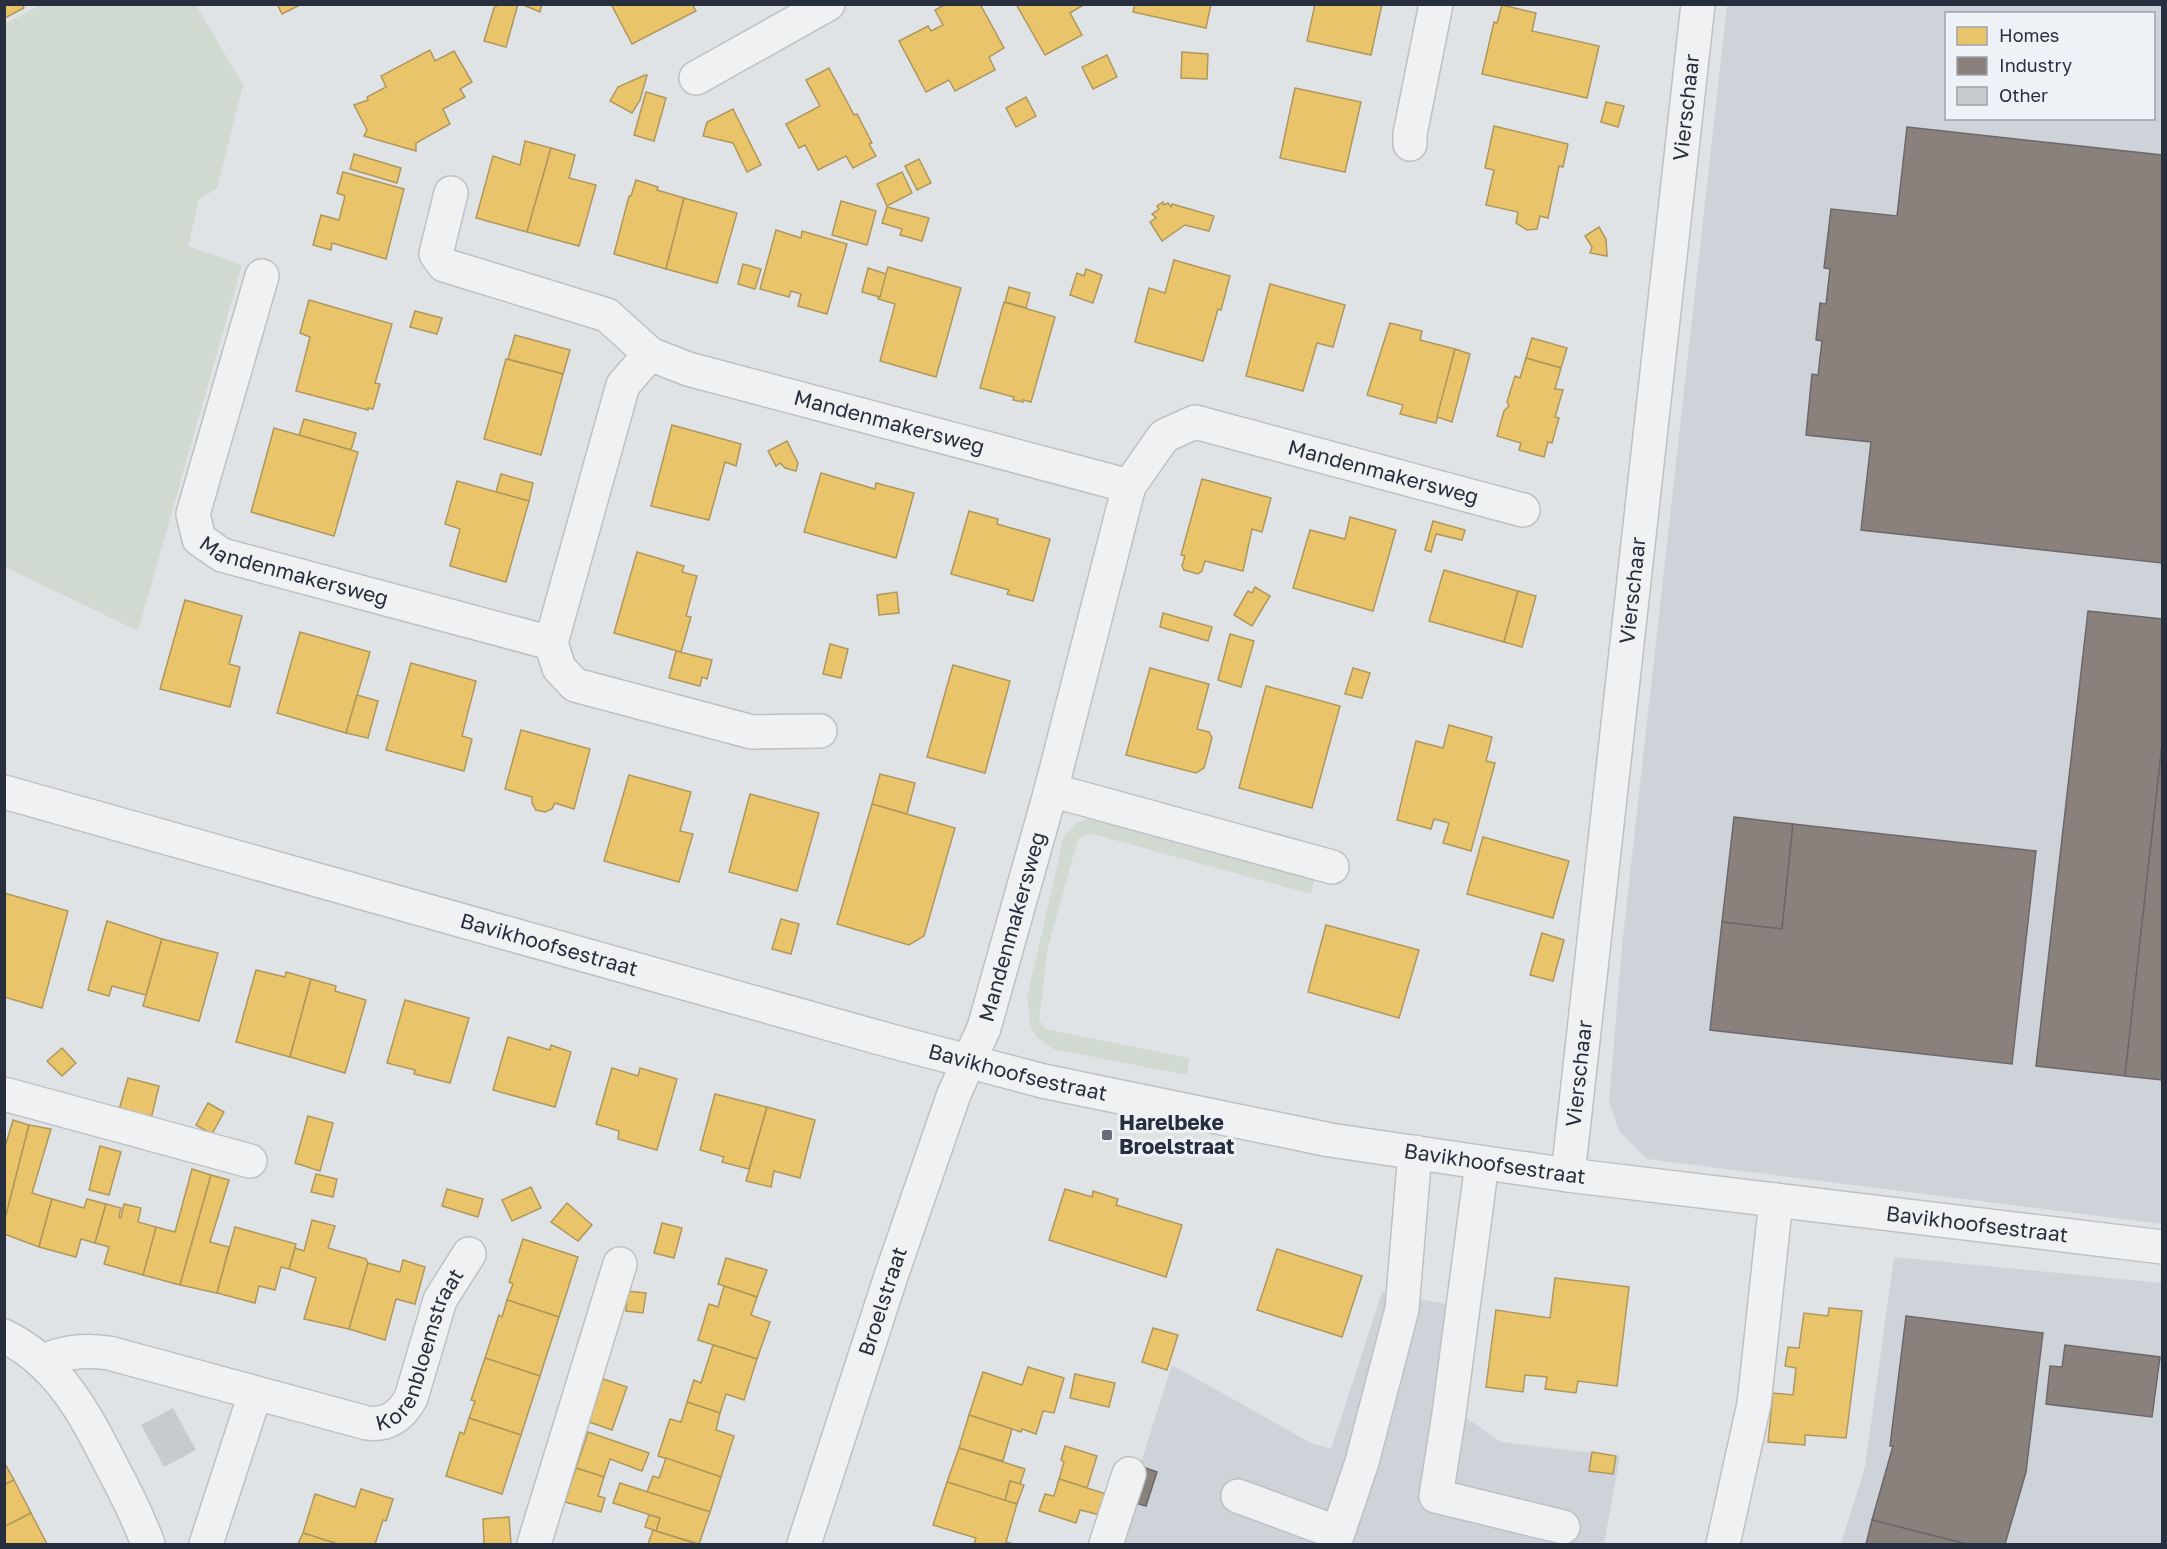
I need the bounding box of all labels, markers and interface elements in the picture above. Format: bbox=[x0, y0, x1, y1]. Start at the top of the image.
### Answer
legend bbox=[1945, 12, 2155, 120]
text: Homes bbox=[1999, 24, 2059, 46]
street label: Vierschaar bbox=[1667, 53, 1704, 162]
text: Industry bbox=[1999, 54, 2072, 76]
text: Other bbox=[1999, 84, 2048, 106]
street label: Mandenmakersweg bbox=[791, 384, 988, 459]
street label: Mandenmakersweg bbox=[1285, 434, 1482, 510]
street label: Mandenmakersweg bbox=[195, 529, 391, 611]
street label: Vierschaar bbox=[1613, 536, 1651, 645]
street label: Mandenmakersweg bbox=[972, 829, 1051, 1025]
street label: Bavikhoofsestraat bbox=[457, 907, 641, 981]
street label: Vierschaar bbox=[1559, 1019, 1597, 1128]
street label: Bavikhoofsestraat bbox=[926, 1037, 1110, 1106]
place label: Harelbeke Broelstraat bbox=[1119, 1109, 1234, 1159]
marker: Harelbeke Broelstraat bbox=[1100, 1128, 1114, 1142]
street label: Bavikhoofsestraat bbox=[1402, 1137, 1587, 1189]
street label: Bavikhoofsestraat bbox=[1885, 1200, 2070, 1248]
street label: Broelstraat bbox=[852, 1243, 912, 1359]
street label: Korenbloemstraat bbox=[373, 1263, 469, 1436]

